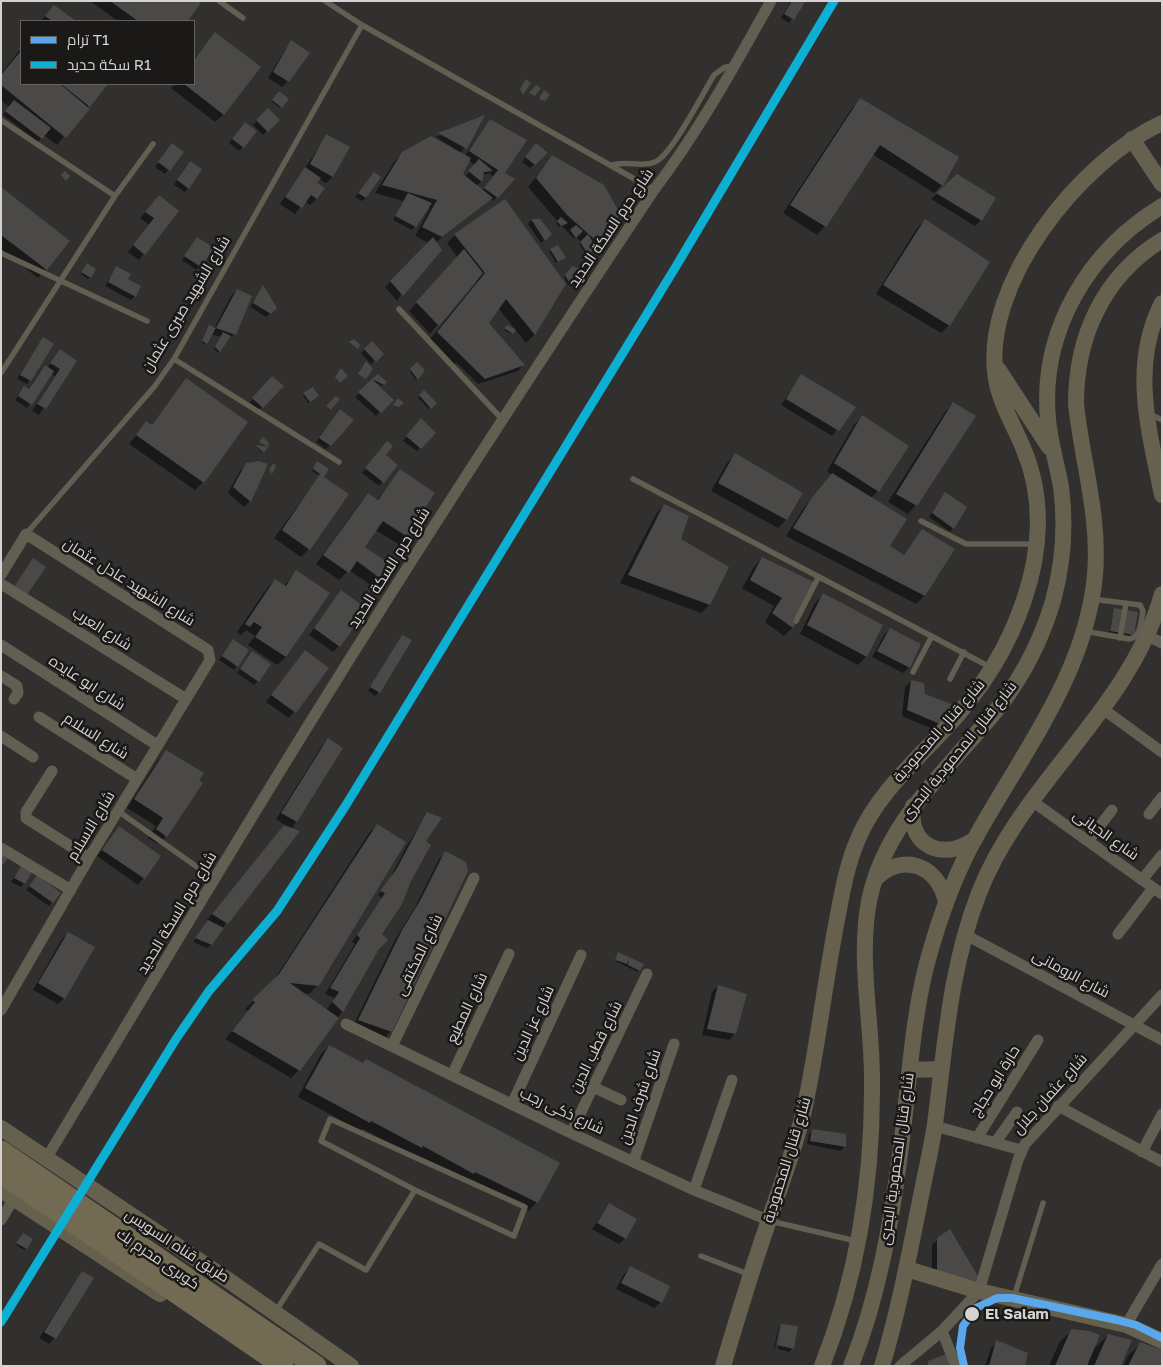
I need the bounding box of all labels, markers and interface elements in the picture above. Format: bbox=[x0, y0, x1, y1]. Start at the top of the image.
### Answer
legend bbox=[20, 20, 195, 85]
text: ترام T1 bbox=[67, 30, 109, 48]
text: سكة حديد R1 bbox=[67, 55, 151, 73]
street label: شارع حرم السكة الحديد bbox=[565, 165, 657, 291]
street label: شارع الشهيد صبرى عثمان bbox=[138, 232, 234, 376]
street label: شارع حرم السكة الحديد bbox=[344, 504, 434, 632]
street label: شارع الشهيد عادل عثمان bbox=[60, 534, 198, 630]
street label: شارع العرب bbox=[69, 604, 135, 654]
street label: شارع ابو عايده bbox=[45, 652, 129, 714]
street label: شارع قنال المحمودية bbox=[889, 676, 989, 786]
street label: شارع قنال المحمودية البحرى bbox=[897, 678, 1021, 824]
street label: شارع السلام bbox=[60, 709, 132, 763]
street label: شارع الاسلام bbox=[63, 788, 119, 864]
street label: شارع الحيانى bbox=[1070, 806, 1142, 864]
street label: شارع حرم السكة الحديد bbox=[133, 849, 221, 977]
street label: شارع المكتفى bbox=[392, 911, 446, 999]
street label: شارع الرومانى bbox=[1029, 946, 1113, 1002]
street label: شارع المطيع bbox=[443, 970, 491, 1046]
street label: شارع عز الدين bbox=[508, 983, 558, 1063]
street label: شارع قطب الدين bbox=[566, 998, 626, 1096]
street label: حارة ابو حجاج bbox=[966, 1042, 1024, 1120]
street label: شارع شرف الدين bbox=[615, 1047, 665, 1147]
street label: شارع عثمان جلال bbox=[1009, 1050, 1091, 1138]
street label: شارع قنال المحمودية البحرى bbox=[876, 1072, 918, 1246]
street label: شارع ذكى رجب bbox=[517, 1084, 607, 1138]
street label: شارع قنال المحمودية bbox=[759, 1095, 815, 1225]
street label: طريق قناه السويس bbox=[121, 1206, 233, 1286]
street label: كوبرى محرم بك bbox=[113, 1225, 203, 1293]
marker: El Salam bbox=[963, 1305, 981, 1323]
place label: El Salam bbox=[985, 1305, 1049, 1323]

